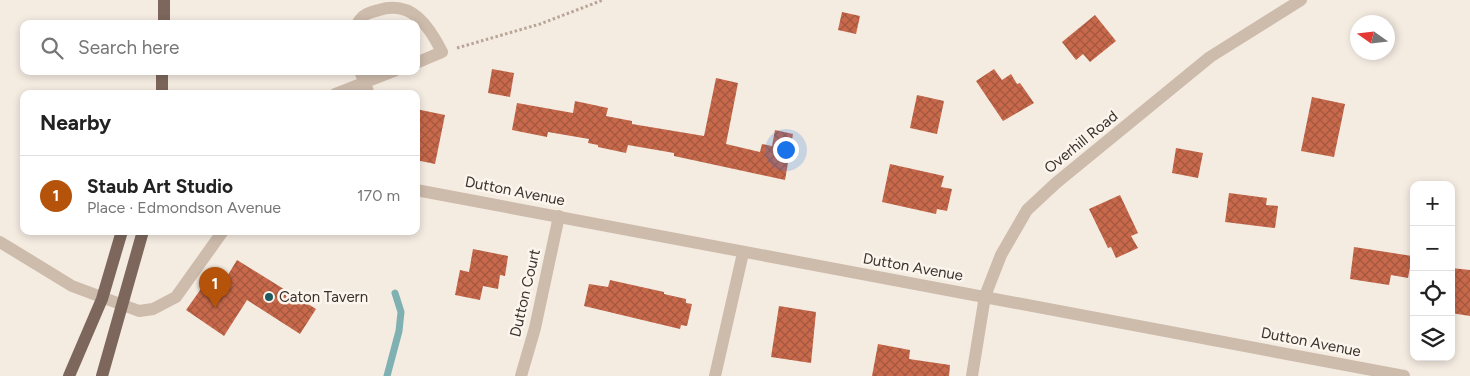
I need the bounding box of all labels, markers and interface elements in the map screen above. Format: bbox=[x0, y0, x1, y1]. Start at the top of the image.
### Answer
north arrow bbox=[1350, 15, 1395, 60]
search box bbox=[20, 20, 420, 75]
icon: search bbox=[38, 34, 66, 62]
text: Search here bbox=[78, 36, 180, 59]
street label: Overhill Road bbox=[1041, 107, 1121, 177]
text: Nearby bbox=[40, 110, 111, 135]
your location bbox=[773, 137, 799, 163]
street label: Dutton Avenue bbox=[463, 172, 567, 210]
text: Staub Art Studio bbox=[87, 175, 233, 198]
map controls bbox=[1410, 181, 1455, 361]
button: + bbox=[1410, 181, 1455, 226]
text: 1 bbox=[53, 186, 59, 205]
text: 170 m bbox=[357, 186, 400, 205]
text: Place · Edmondson Avenue bbox=[87, 198, 281, 217]
button: − bbox=[1410, 226, 1455, 271]
street label: Dutton Court bbox=[506, 247, 544, 339]
street label: Dutton Avenue bbox=[861, 249, 965, 285]
pin: 1 bbox=[199, 267, 231, 308]
button: locate bbox=[1410, 271, 1455, 316]
place label: Caton Tavern bbox=[279, 288, 368, 306]
marker: Caton Tavern bbox=[263, 291, 275, 303]
button: layers bbox=[1410, 316, 1455, 361]
street label: Dutton Avenue bbox=[1259, 323, 1363, 361]

